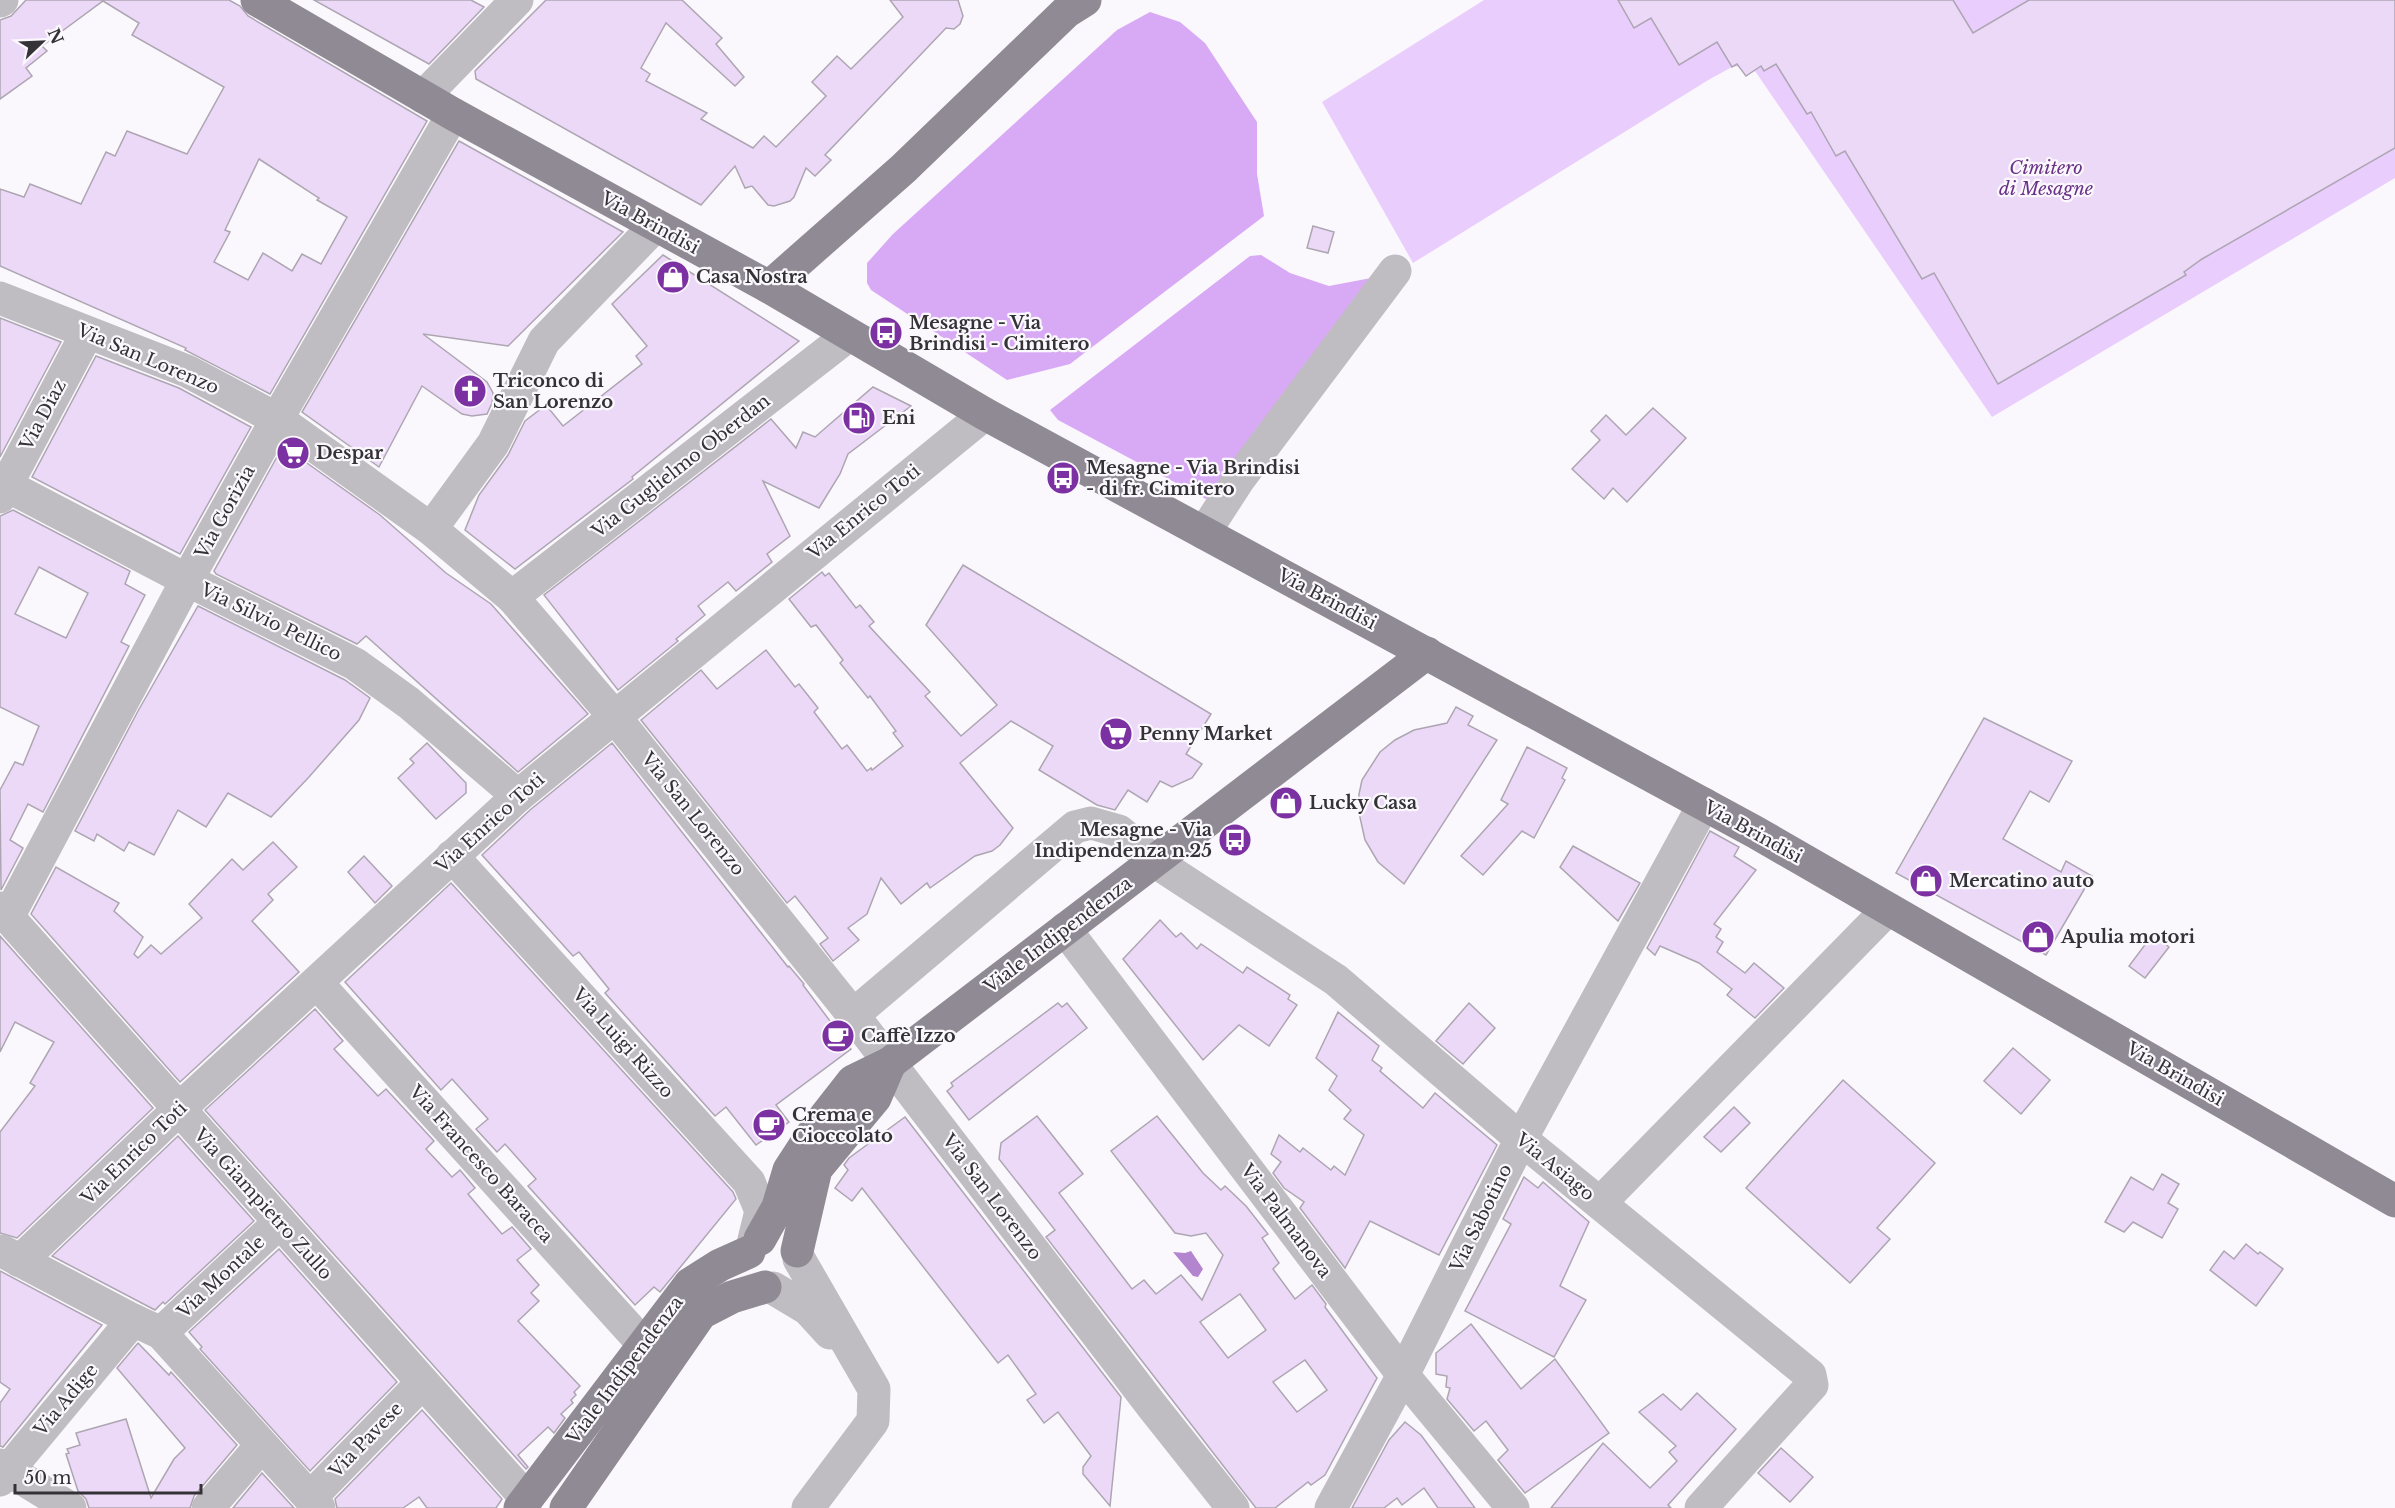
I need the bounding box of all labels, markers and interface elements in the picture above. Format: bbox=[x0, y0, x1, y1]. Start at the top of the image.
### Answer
north arrow bbox=[12, 12, 72, 72]
text: N bbox=[44, 25, 68, 47]
park label: Cimitero di Mesagne bbox=[1999, 157, 2093, 200]
street label: Via Brindisi bbox=[596, 187, 703, 259]
shop icon: Casa Nostra bbox=[655, 259, 691, 295]
place label: Casa Nostra bbox=[696, 266, 808, 288]
place label: Mesagne - Via Brindisi - Cimitero bbox=[909, 312, 1090, 355]
bus stop icon: Mesagne - Via Brindisi - Cimitero bbox=[868, 315, 904, 351]
street label: Via San Lorenzo bbox=[73, 319, 222, 399]
place label: Triconco di San Lorenzo bbox=[493, 370, 613, 413]
church icon: Triconco di San Lorenzo bbox=[452, 373, 488, 409]
street label: Via Diaz bbox=[15, 376, 71, 455]
street label: Via Guglielmo Oberdan bbox=[587, 390, 774, 543]
fuel station icon: Eni bbox=[841, 400, 877, 436]
place label: Eni bbox=[882, 407, 916, 429]
supermarket icon: Despar bbox=[275, 435, 311, 471]
place label: Despar bbox=[316, 442, 383, 464]
place label: Mesagne - Via Brindisi - di fr. Cimitero bbox=[1086, 457, 1300, 500]
street label: Via Enrico Toti bbox=[803, 460, 925, 565]
bus stop icon: Mesagne - Via Brindisi - di fr. Cimitero bbox=[1045, 460, 1081, 496]
street label: Via Gorizia bbox=[190, 461, 260, 563]
street label: Via Brindisi bbox=[1273, 563, 1380, 634]
street label: Via Silvio Pellico bbox=[196, 578, 345, 666]
supermarket icon: Penny Market bbox=[1098, 716, 1134, 752]
place label: Penny Market bbox=[1139, 723, 1272, 745]
street label: Via San Lorenzo bbox=[636, 747, 749, 880]
street label: Via Enrico Toti bbox=[430, 769, 549, 878]
shop icon: Lucky Casa bbox=[1268, 785, 1304, 821]
place label: Lucky Casa bbox=[1309, 792, 1418, 814]
street label: Via Brindisi bbox=[1699, 796, 1806, 868]
place label: Mesagne - Via Indipendenza n.25 bbox=[1034, 819, 1213, 862]
bus stop icon: Mesagne - Via Indipendenza n.25 bbox=[1217, 822, 1253, 858]
shop icon: Mercatino auto bbox=[1908, 863, 1944, 899]
place label: Mercatino auto bbox=[1949, 870, 2094, 892]
street label: Viale Indipendenza bbox=[979, 872, 1136, 998]
shop icon: Apulia motori bbox=[2020, 919, 2056, 955]
place label: Apulia motori bbox=[2060, 926, 2195, 948]
street label: Via Luigi Rizzo bbox=[567, 983, 678, 1103]
cafe icon: Caffè Izzo bbox=[820, 1018, 856, 1054]
place label: Caffè Izzo bbox=[861, 1025, 956, 1047]
street label: Via Brindisi bbox=[2122, 1037, 2228, 1111]
street label: Via Francesco Baracca bbox=[404, 1080, 558, 1247]
street label: Via Enrico Toti bbox=[76, 1097, 191, 1210]
place label: Crema e Cioccolato bbox=[792, 1104, 893, 1147]
cafe icon: Crema e Cioccolato bbox=[751, 1107, 787, 1143]
street label: Via Giampietro Zullo bbox=[189, 1123, 337, 1284]
street label: Via Asiago bbox=[1510, 1128, 1599, 1205]
street label: Via San Lorenzo bbox=[937, 1129, 1047, 1264]
street label: Via Palmanova bbox=[1235, 1159, 1336, 1282]
street label: Via Sabotino bbox=[1445, 1160, 1517, 1276]
street label: Via Montale bbox=[172, 1231, 269, 1324]
street label: Viale Indipendenza bbox=[562, 1292, 688, 1449]
street label: Via Adige bbox=[29, 1360, 102, 1441]
street label: Via Pavese bbox=[324, 1398, 407, 1483]
scale bar bbox=[15, 1457, 201, 1495]
text: 50 m bbox=[24, 1467, 72, 1489]

